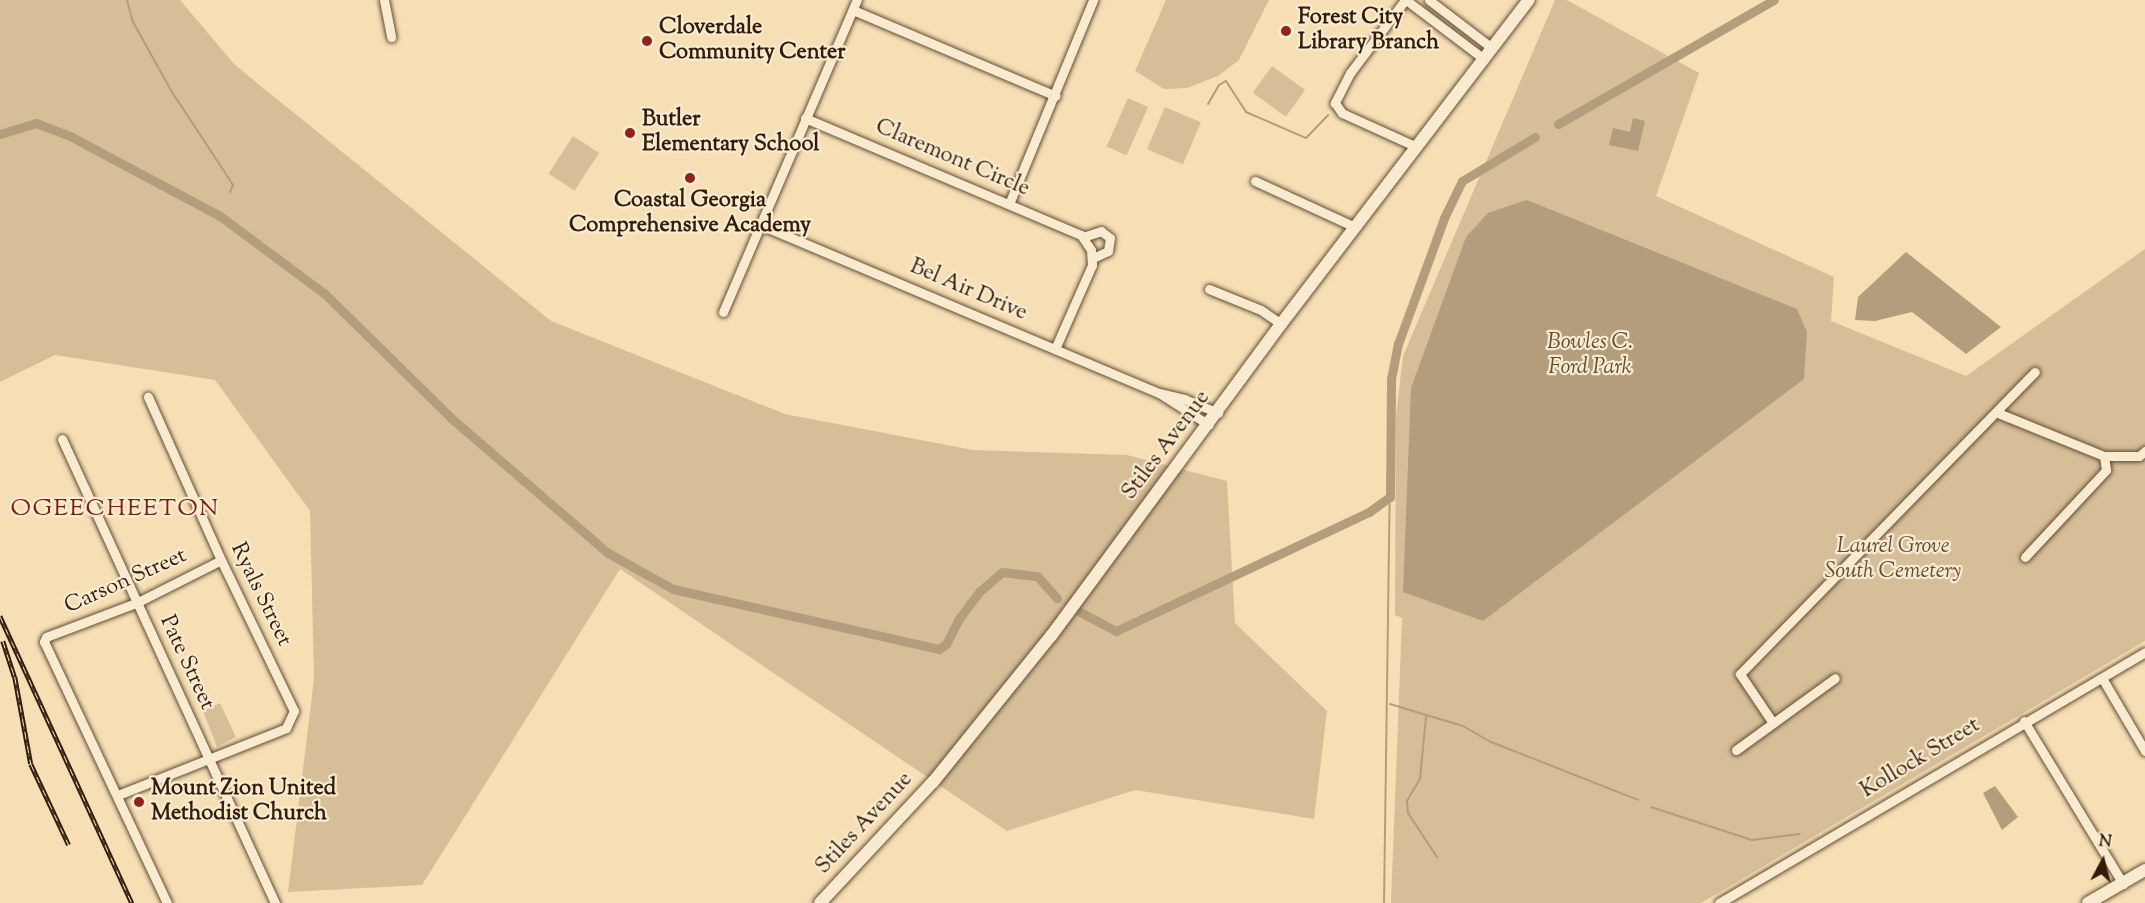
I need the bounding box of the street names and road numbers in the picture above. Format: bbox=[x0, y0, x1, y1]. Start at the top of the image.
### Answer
street label: Claremont Circle bbox=[871, 115, 1033, 203]
street label: Bel Air Drive bbox=[905, 254, 1031, 328]
street label: Stiles Avenue bbox=[1117, 386, 1217, 506]
street label: Ryals Street bbox=[224, 539, 296, 651]
street label: Carson Street bbox=[61, 543, 191, 621]
street label: Pate Street bbox=[153, 612, 219, 714]
street label: Kollock Street bbox=[1857, 713, 1985, 805]
street label: Stiles Avenue bbox=[811, 768, 919, 880]

